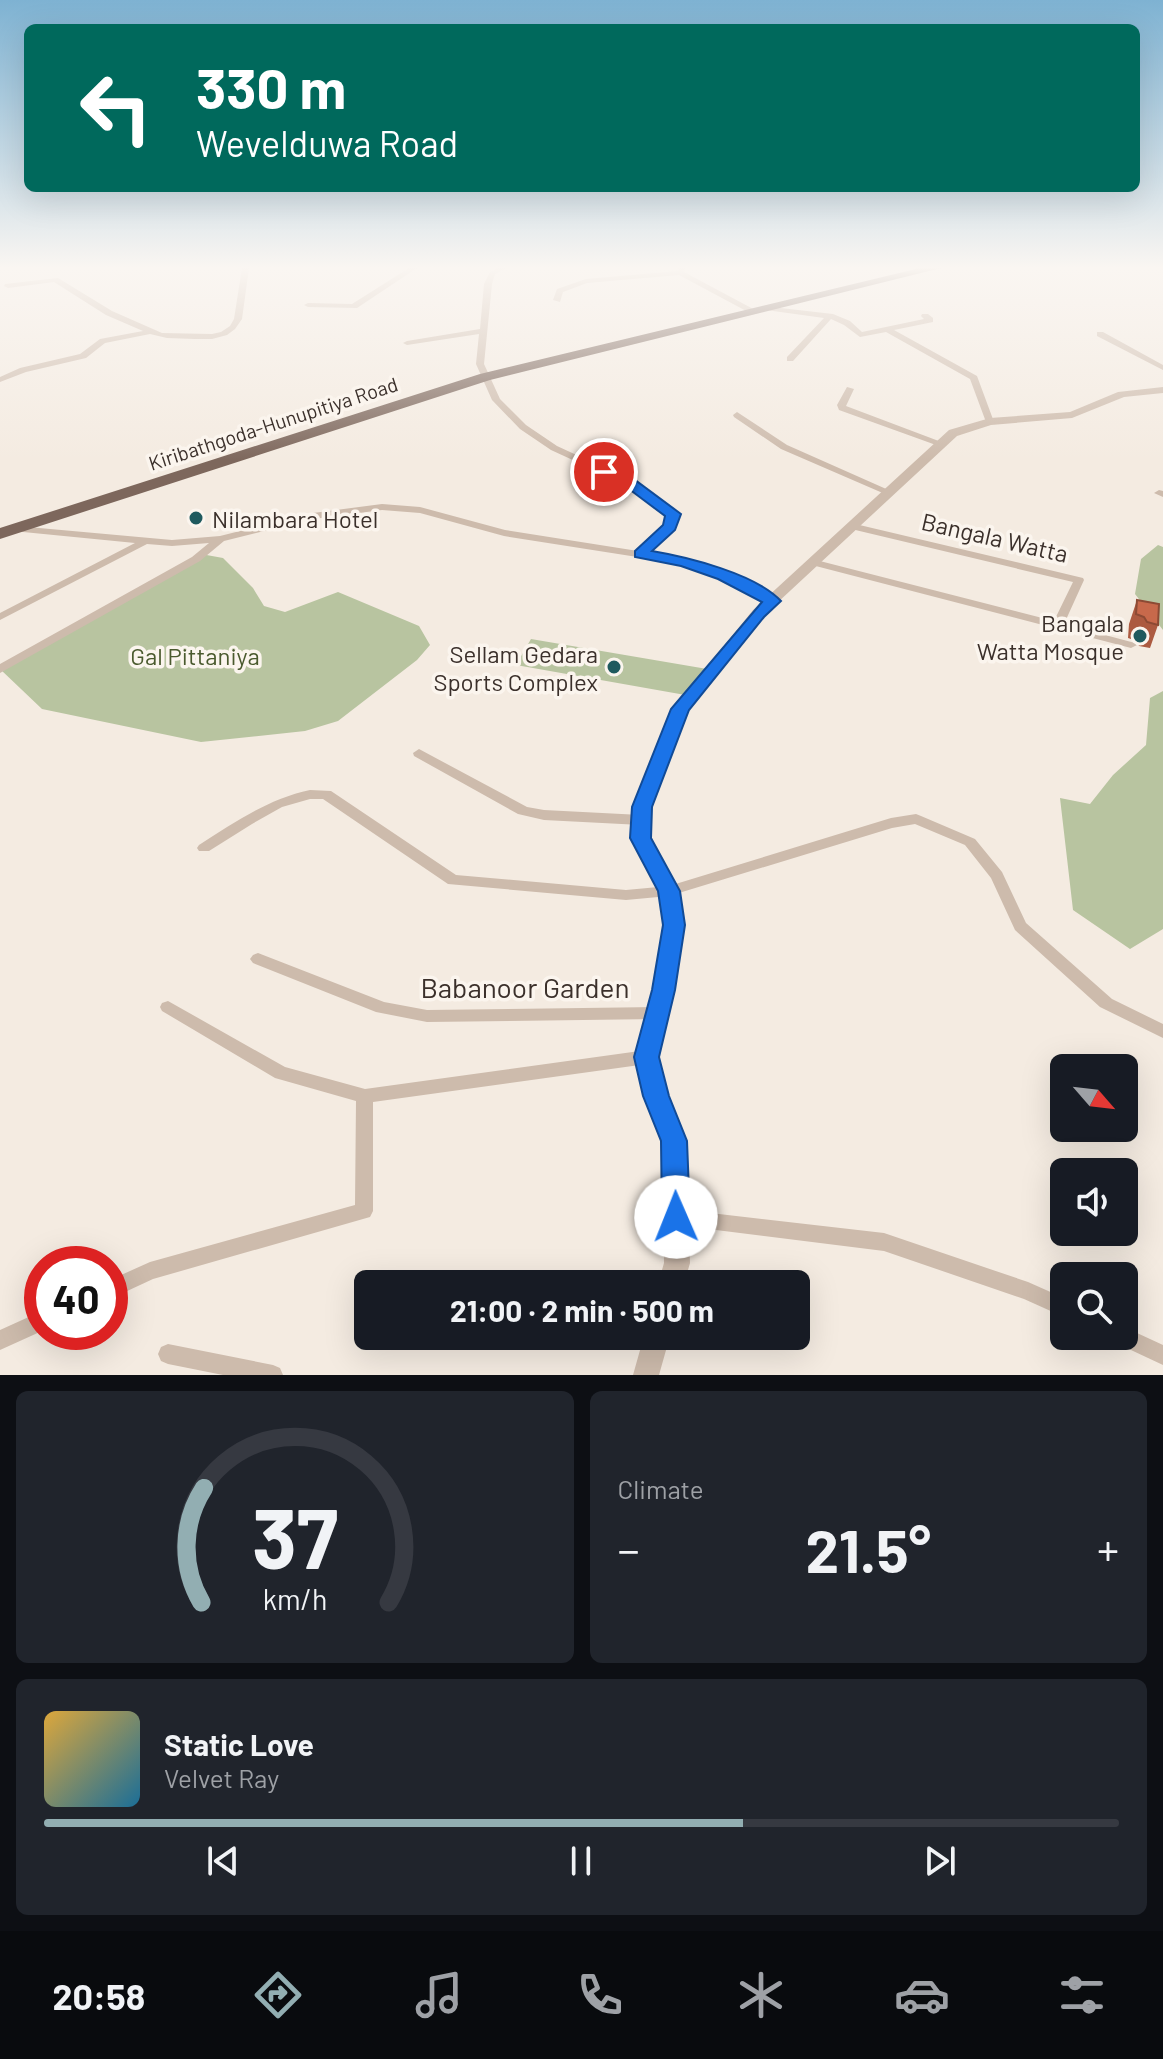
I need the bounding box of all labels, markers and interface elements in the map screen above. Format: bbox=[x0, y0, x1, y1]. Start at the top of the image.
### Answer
text: 330 m bbox=[196, 53, 346, 120]
icon: left bbox=[64, 56, 168, 160]
text: Wevelduwa Road bbox=[196, 121, 458, 164]
street label: Kiribathgoda-Hunupitiya Road bbox=[145, 371, 401, 475]
pin bbox=[570, 438, 638, 506]
icon: arrive bbox=[582, 450, 626, 494]
place label: Nilambara Hotel bbox=[212, 504, 378, 533]
street label: Bangala Watta bbox=[919, 506, 1071, 568]
marker: Nilambara Hotel bbox=[187, 509, 205, 527]
place label: Bangala Watta Mosque bbox=[977, 608, 1124, 665]
marker: Bangala Watta Mosque bbox=[1131, 627, 1149, 645]
place label: Sellam Gedara Sports Complex bbox=[434, 639, 598, 696]
park label: Gal Pittaniya bbox=[130, 641, 260, 670]
marker: Sellam Gedara Sports Complex bbox=[605, 658, 623, 676]
street label: Babanoor Garden bbox=[420, 970, 630, 1004]
north arrow bbox=[1050, 1054, 1138, 1142]
map controls bbox=[1050, 1054, 1138, 1350]
button: sound bbox=[1050, 1158, 1138, 1246]
position arrow bbox=[634, 1175, 718, 1259]
speed limit sign: 40 bbox=[24, 1246, 128, 1350]
button: search bbox=[1050, 1262, 1138, 1350]
text: 21:00 · 2 min · 500 m bbox=[450, 1292, 714, 1328]
text: Climate bbox=[618, 1473, 704, 1504]
text: 37 bbox=[252, 1486, 338, 1586]
text: 21.5° bbox=[805, 1513, 931, 1585]
text: − bbox=[618, 1522, 640, 1575]
text: + bbox=[1097, 1522, 1119, 1575]
text: km/h bbox=[262, 1581, 327, 1616]
text: Static Love bbox=[164, 1726, 314, 1762]
text: Velvet Ray bbox=[164, 1762, 279, 1793]
icon: previous bbox=[201, 1839, 245, 1883]
icon: pause bbox=[559, 1839, 603, 1883]
icon: next bbox=[918, 1839, 962, 1883]
icon: directions bbox=[250, 1967, 306, 2023]
icon: music bbox=[411, 1967, 467, 2023]
icon: phone bbox=[572, 1967, 628, 2023]
icon: climate bbox=[733, 1967, 789, 2023]
icon: car bbox=[894, 1967, 950, 2023]
icon: filters bbox=[1054, 1967, 1110, 2023]
text: 20:58 bbox=[52, 1974, 145, 2017]

